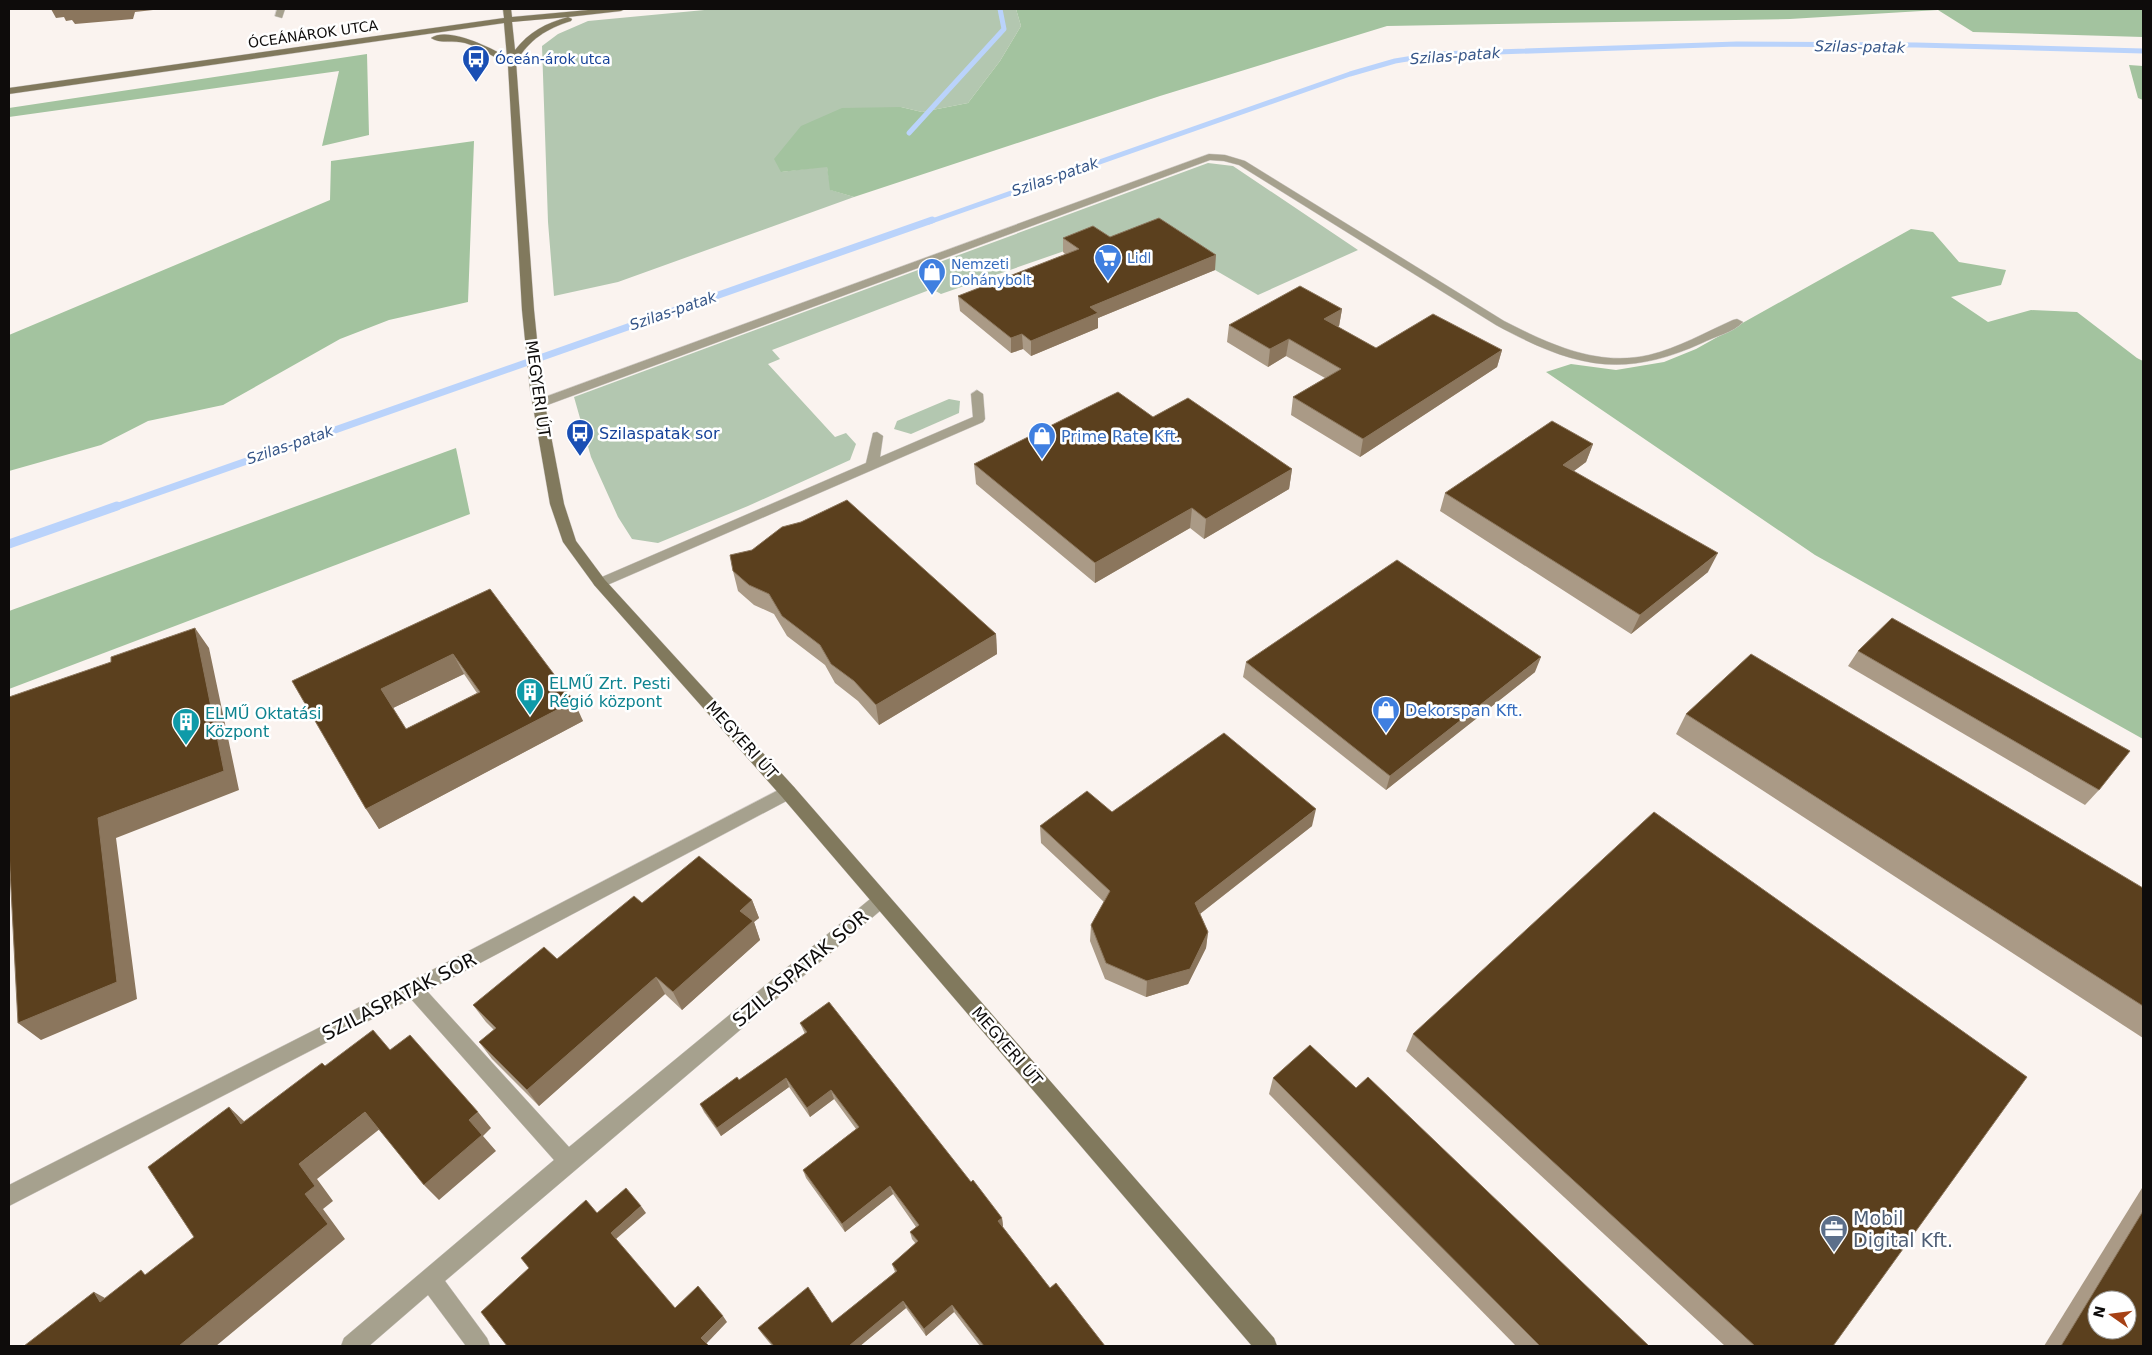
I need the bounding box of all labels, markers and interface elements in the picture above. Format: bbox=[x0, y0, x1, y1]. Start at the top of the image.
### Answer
street label: ÓCEÁNÁROK UTCA bbox=[247, 16, 379, 51]
water label: Szilas-patak bbox=[1815, 37, 1907, 57]
bus stop icon: Óceán-árok utca bbox=[461, 44, 491, 83]
water label: Szilas-patak bbox=[1409, 44, 1502, 68]
place label: Óceán-árok utca bbox=[495, 50, 611, 67]
water label: Szilas-patak bbox=[1009, 153, 1102, 200]
supermarket icon: Lidl bbox=[1093, 243, 1123, 282]
place label: Lidl bbox=[1127, 250, 1151, 266]
place label: Nemzeti Dohánybolt bbox=[951, 256, 1032, 288]
shop icon: Nemzeti Dohánybolt bbox=[917, 257, 947, 296]
water label: Szilas-patak bbox=[627, 287, 720, 334]
street label: MEGYERI ÚT bbox=[522, 339, 554, 439]
bus stop icon: Szilaspatak sor bbox=[565, 418, 595, 457]
water label: Szilas-patak bbox=[244, 421, 337, 468]
shop icon: Prime Rate Kft. bbox=[1027, 421, 1057, 460]
place label: Szilaspatak sor bbox=[599, 424, 720, 443]
place label: Prime Rate Kft. bbox=[1061, 427, 1181, 446]
place label: ELMŰ Zrt. Pesti Régió központ bbox=[549, 673, 671, 711]
building icon: ELMŰ Zrt. Pesti Régió központ bbox=[515, 677, 545, 716]
shop icon: Dekorspan Kft. bbox=[1371, 695, 1401, 734]
street label: MEGYERI ÚT bbox=[702, 697, 782, 783]
place label: Dekorspan Kft. bbox=[1405, 701, 1523, 720]
place label: ELMŰ Oktatási Központ bbox=[205, 703, 321, 741]
building icon: ELMŰ Oktatási Központ bbox=[171, 707, 201, 746]
street label: SZILASPATAK SOR bbox=[728, 905, 872, 1031]
street label: SZILASPATAK SOR bbox=[318, 948, 480, 1044]
street label: MEGYERI ÚT bbox=[968, 1003, 1046, 1089]
place label: Mobil Digital Kft. bbox=[1853, 1207, 1953, 1251]
office icon: Mobil Digital Kft. bbox=[1819, 1214, 1849, 1253]
north arrow bbox=[2087, 1290, 2137, 1340]
text: N bbox=[2090, 1304, 2109, 1319]

